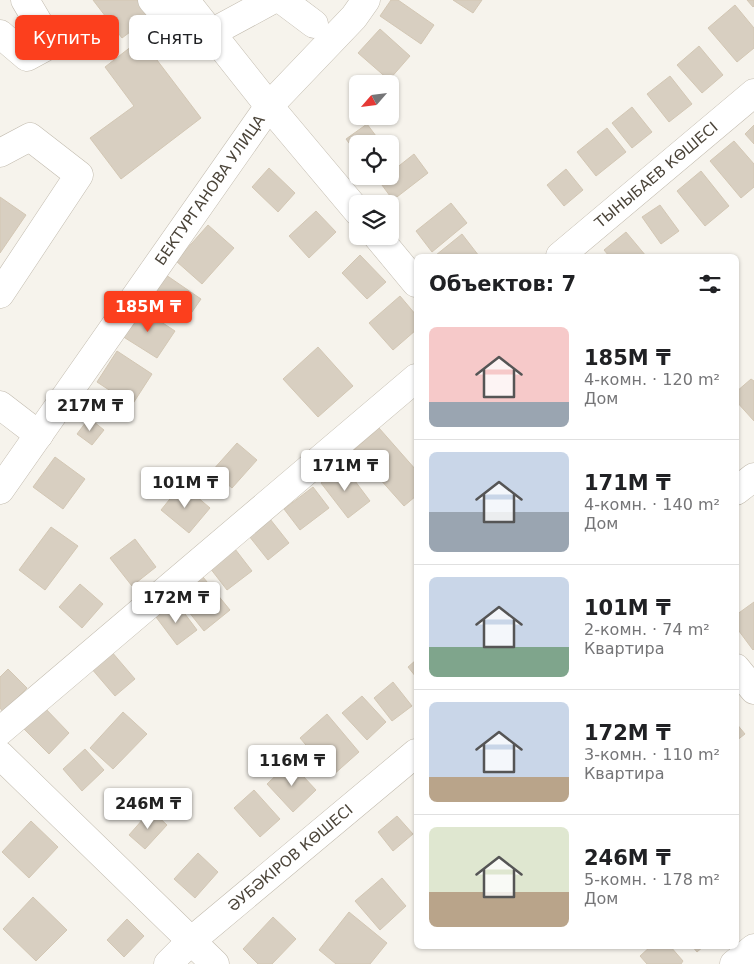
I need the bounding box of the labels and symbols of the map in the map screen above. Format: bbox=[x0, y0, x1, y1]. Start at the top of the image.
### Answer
north arrow bbox=[349, 75, 399, 125]
street label: БЕКТУРГАНОВА УЛИЦА bbox=[151, 111, 269, 269]
street label: ТЫНЫБАЕВ КӨШЕСІ bbox=[591, 118, 722, 232]
pin: 185M ₸ bbox=[107, 290, 189, 333]
pin: 217M ₸ bbox=[49, 390, 131, 432]
pin: 171M ₸ bbox=[304, 450, 386, 492]
pin: 101M ₸ bbox=[144, 466, 226, 509]
pin: 172M ₸ bbox=[135, 582, 217, 624]
pin: 116M ₸ bbox=[251, 744, 333, 787]
pin: 246M ₸ bbox=[107, 788, 189, 830]
street label: ӘУБӘКІРОВ КӨШЕСІ bbox=[224, 801, 356, 915]

